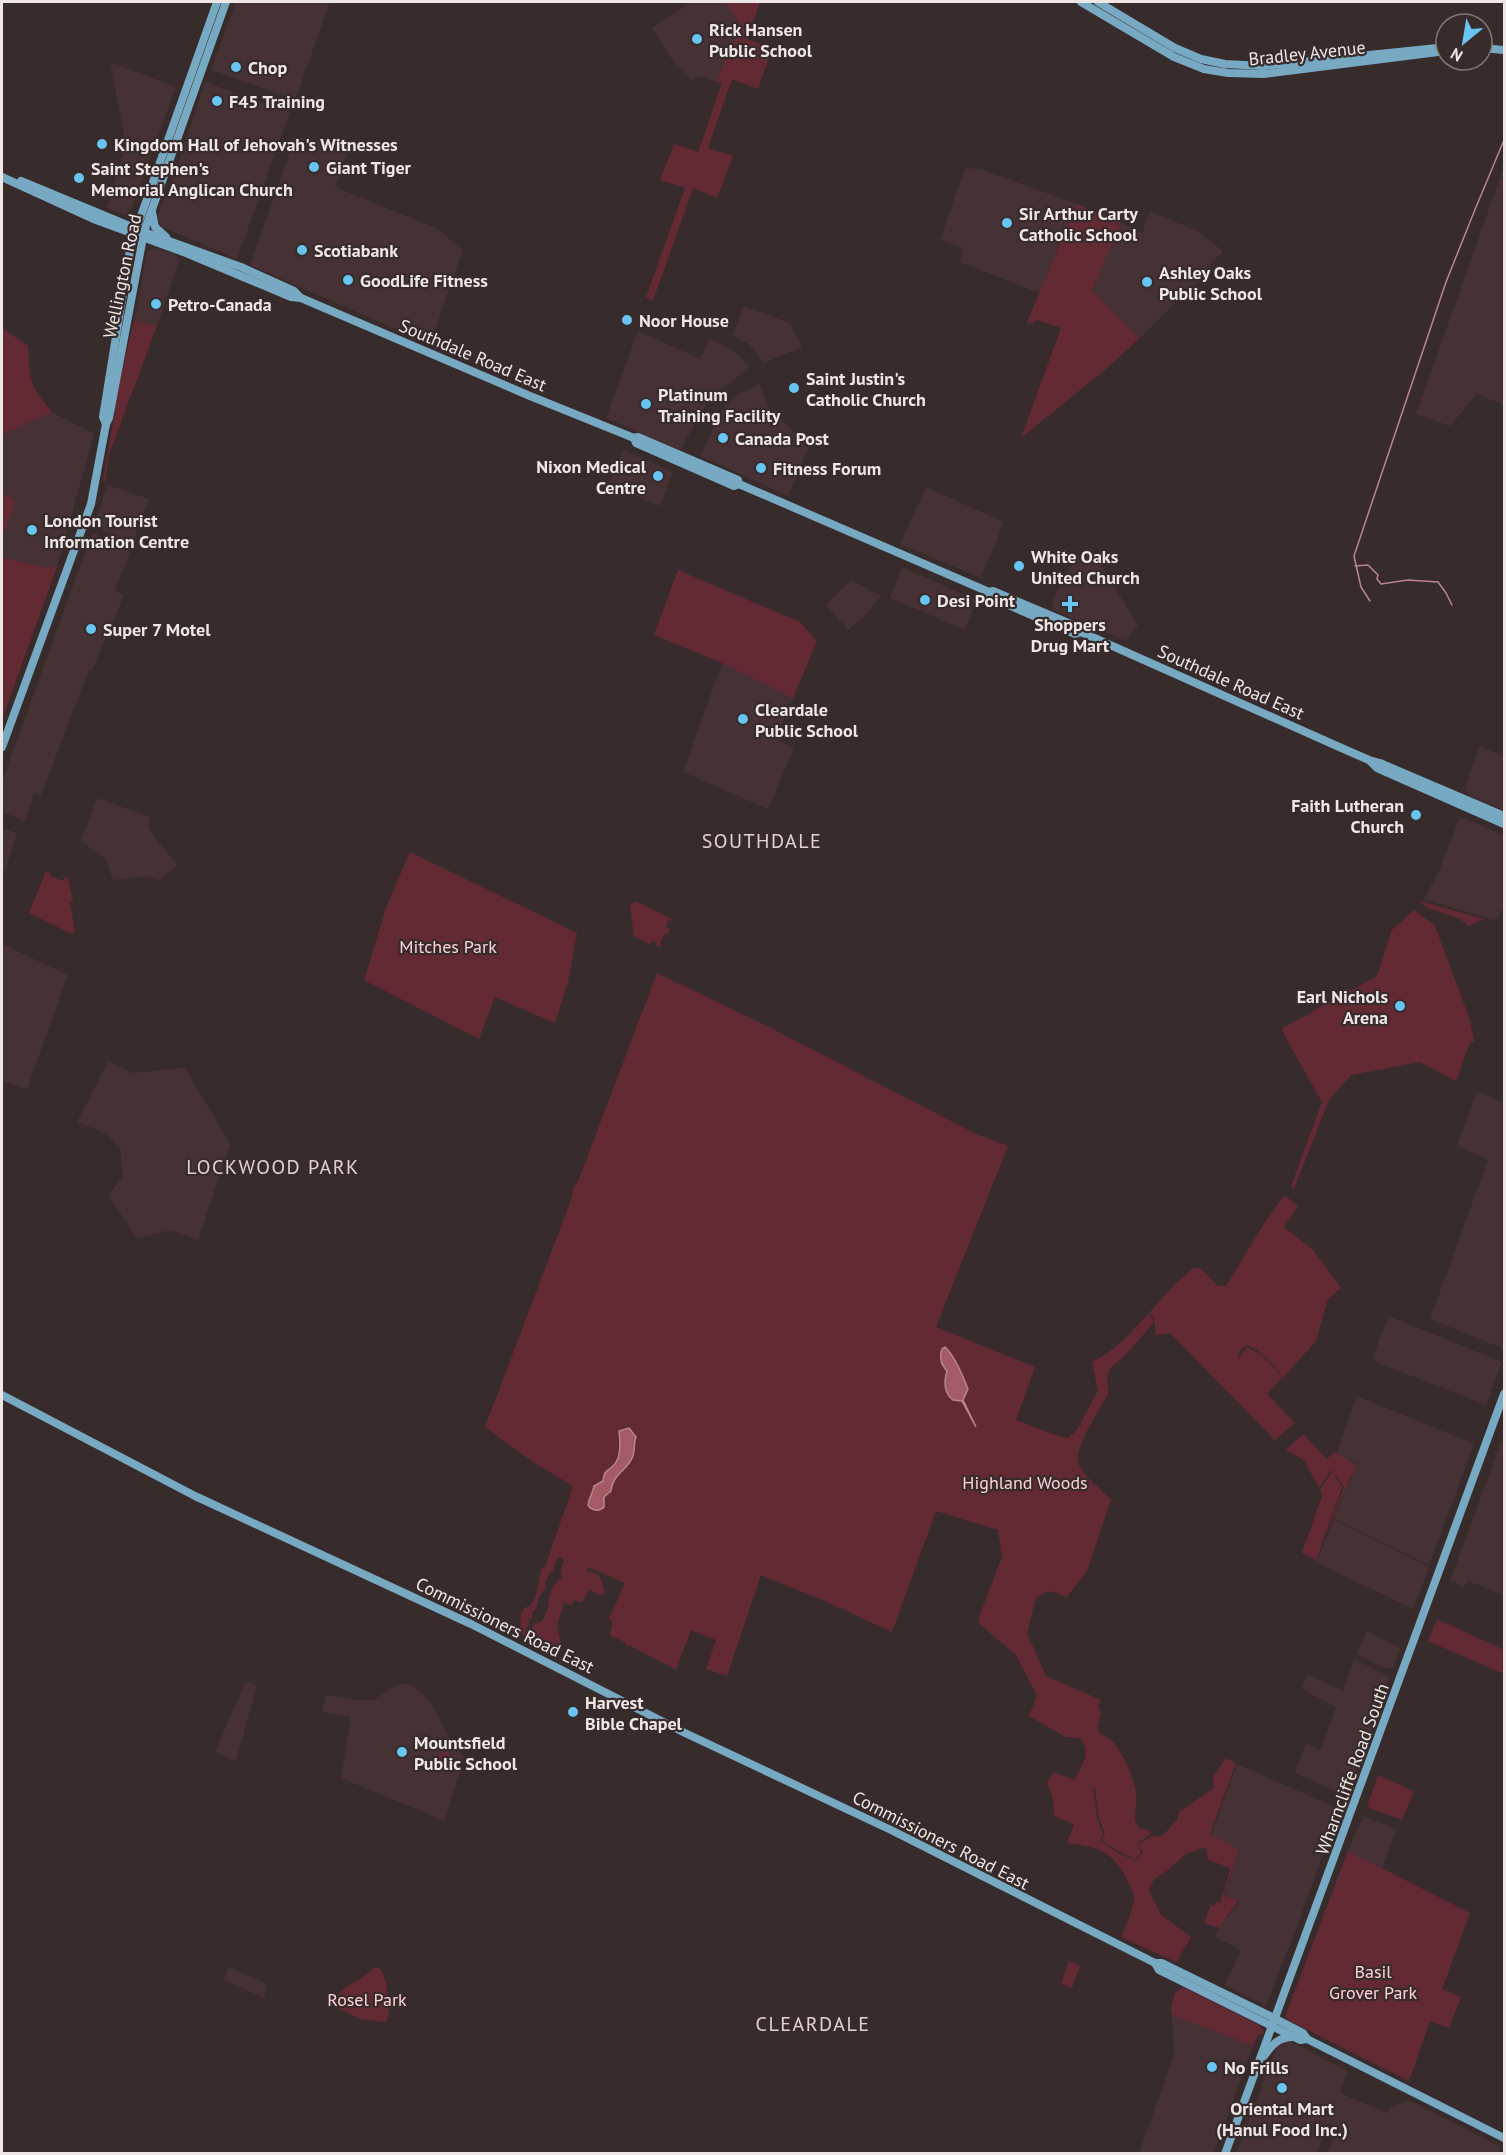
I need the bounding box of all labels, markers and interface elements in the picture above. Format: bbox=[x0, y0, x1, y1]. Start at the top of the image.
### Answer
north arrow bbox=[1434, 12, 1494, 72]
place label: Rick Hansen Public School bbox=[709, 18, 813, 62]
marker: Rick Hansen Public School bbox=[690, 32, 704, 46]
street label: Bradley Avenue bbox=[1247, 35, 1367, 71]
text: N bbox=[1447, 44, 1466, 66]
place label: Chop bbox=[248, 56, 288, 79]
marker: Chop bbox=[229, 60, 243, 74]
place label: F45 Training bbox=[229, 90, 325, 113]
marker: F45 Training bbox=[210, 94, 224, 108]
place label: Kingdom Hall of Jehovah's Witnesses bbox=[114, 133, 398, 156]
marker: Kingdom Hall of Jehovah's Witnesses bbox=[95, 137, 109, 151]
place label: Giant Tiger bbox=[326, 156, 412, 179]
place label: Saint Stephen's Memorial Anglican Church bbox=[91, 157, 293, 201]
marker: Giant Tiger bbox=[307, 160, 321, 174]
marker: Saint Stephen's Memorial Anglican Church bbox=[72, 171, 86, 185]
place label: Sir Arthur Carty Catholic School bbox=[1019, 202, 1138, 246]
street label: Wellington Road bbox=[98, 212, 146, 340]
marker: Sir Arthur Carty Catholic School bbox=[1000, 216, 1014, 230]
place label: Scotiabank bbox=[314, 239, 398, 262]
marker: Scotiabank bbox=[295, 243, 309, 257]
place label: Ashley Oaks Public School bbox=[1159, 261, 1263, 305]
place label: GoodLife Fitness bbox=[360, 269, 488, 292]
marker: GoodLife Fitness bbox=[341, 273, 355, 287]
marker: Ashley Oaks Public School bbox=[1140, 275, 1154, 289]
place label: Petro-Canada bbox=[168, 293, 272, 316]
marker: Petro-Canada bbox=[149, 297, 163, 311]
place label: Noor House bbox=[639, 309, 729, 332]
marker: Noor House bbox=[620, 313, 634, 327]
street label: Southdale Road East bbox=[396, 314, 550, 396]
place label: Saint Justin's Catholic Church bbox=[806, 367, 926, 411]
marker: Saint Justin's Catholic Church bbox=[787, 381, 801, 395]
place label: Platinum Training Facility bbox=[658, 383, 781, 427]
marker: Platinum Training Facility bbox=[639, 397, 653, 411]
place label: Canada Post bbox=[735, 427, 830, 450]
marker: Canada Post bbox=[716, 431, 730, 445]
place label: Nixon Medical Centre bbox=[536, 455, 647, 499]
place label: Fitness Forum bbox=[773, 457, 881, 480]
marker: Fitness Forum bbox=[754, 461, 768, 475]
marker: Nixon Medical Centre bbox=[651, 469, 665, 483]
place label: London Tourist Information Centre bbox=[44, 509, 189, 553]
marker: London Tourist Information Centre bbox=[25, 523, 39, 537]
place label: White Oaks United Church bbox=[1031, 545, 1140, 589]
marker: White Oaks United Church bbox=[1012, 559, 1026, 573]
place label: Desi Point bbox=[937, 589, 1016, 612]
marker: Desi Point bbox=[918, 593, 932, 607]
marker: Shoppers Drug Mart bbox=[1063, 597, 1077, 611]
place label: Shoppers Drug Mart bbox=[1031, 613, 1110, 657]
place label: Super 7 Motel bbox=[103, 618, 211, 641]
marker: Super 7 Motel bbox=[84, 622, 98, 636]
street label: Southdale Road East bbox=[1154, 639, 1308, 725]
place label: Cleardale Public School bbox=[755, 698, 859, 742]
marker: Cleardale Public School bbox=[736, 712, 750, 726]
place label: Faith Lutheran Church bbox=[1291, 794, 1404, 838]
marker: Faith Lutheran Church bbox=[1409, 808, 1423, 822]
district label: SOUTHDALE bbox=[702, 828, 822, 854]
park label: Mitches Park bbox=[399, 935, 497, 958]
place label: Earl Nichols Arena bbox=[1297, 985, 1388, 1029]
marker: Earl Nichols Arena bbox=[1393, 999, 1407, 1013]
district label: LOCKWOOD PARK bbox=[186, 1154, 360, 1180]
park label: Highland Woods bbox=[962, 1471, 1088, 1494]
street label: Commissioners Road East bbox=[412, 1572, 598, 1678]
street label: Wharncliffe Road South bbox=[1310, 1680, 1394, 1858]
place label: Harvest Bible Chapel bbox=[585, 1691, 683, 1735]
marker: Harvest Bible Chapel bbox=[566, 1705, 580, 1719]
place label: Mountsfield Public School bbox=[414, 1731, 518, 1775]
marker: Mountsfield Public School bbox=[395, 1745, 409, 1759]
street label: Commissioners Road East bbox=[849, 1785, 1033, 1895]
park label: Basil Grover Park bbox=[1329, 1960, 1417, 2004]
park label: Rosel Park bbox=[327, 1988, 407, 2011]
district label: CLEARDALE bbox=[756, 2011, 870, 2037]
place label: No Frills bbox=[1224, 2056, 1289, 2079]
marker: No Frills bbox=[1205, 2060, 1219, 2074]
marker: Oriental Mart (Hanul Food Inc.) bbox=[1275, 2081, 1289, 2095]
place label: Oriental Mart (Hanul Food Inc.) bbox=[1216, 2097, 1348, 2141]

